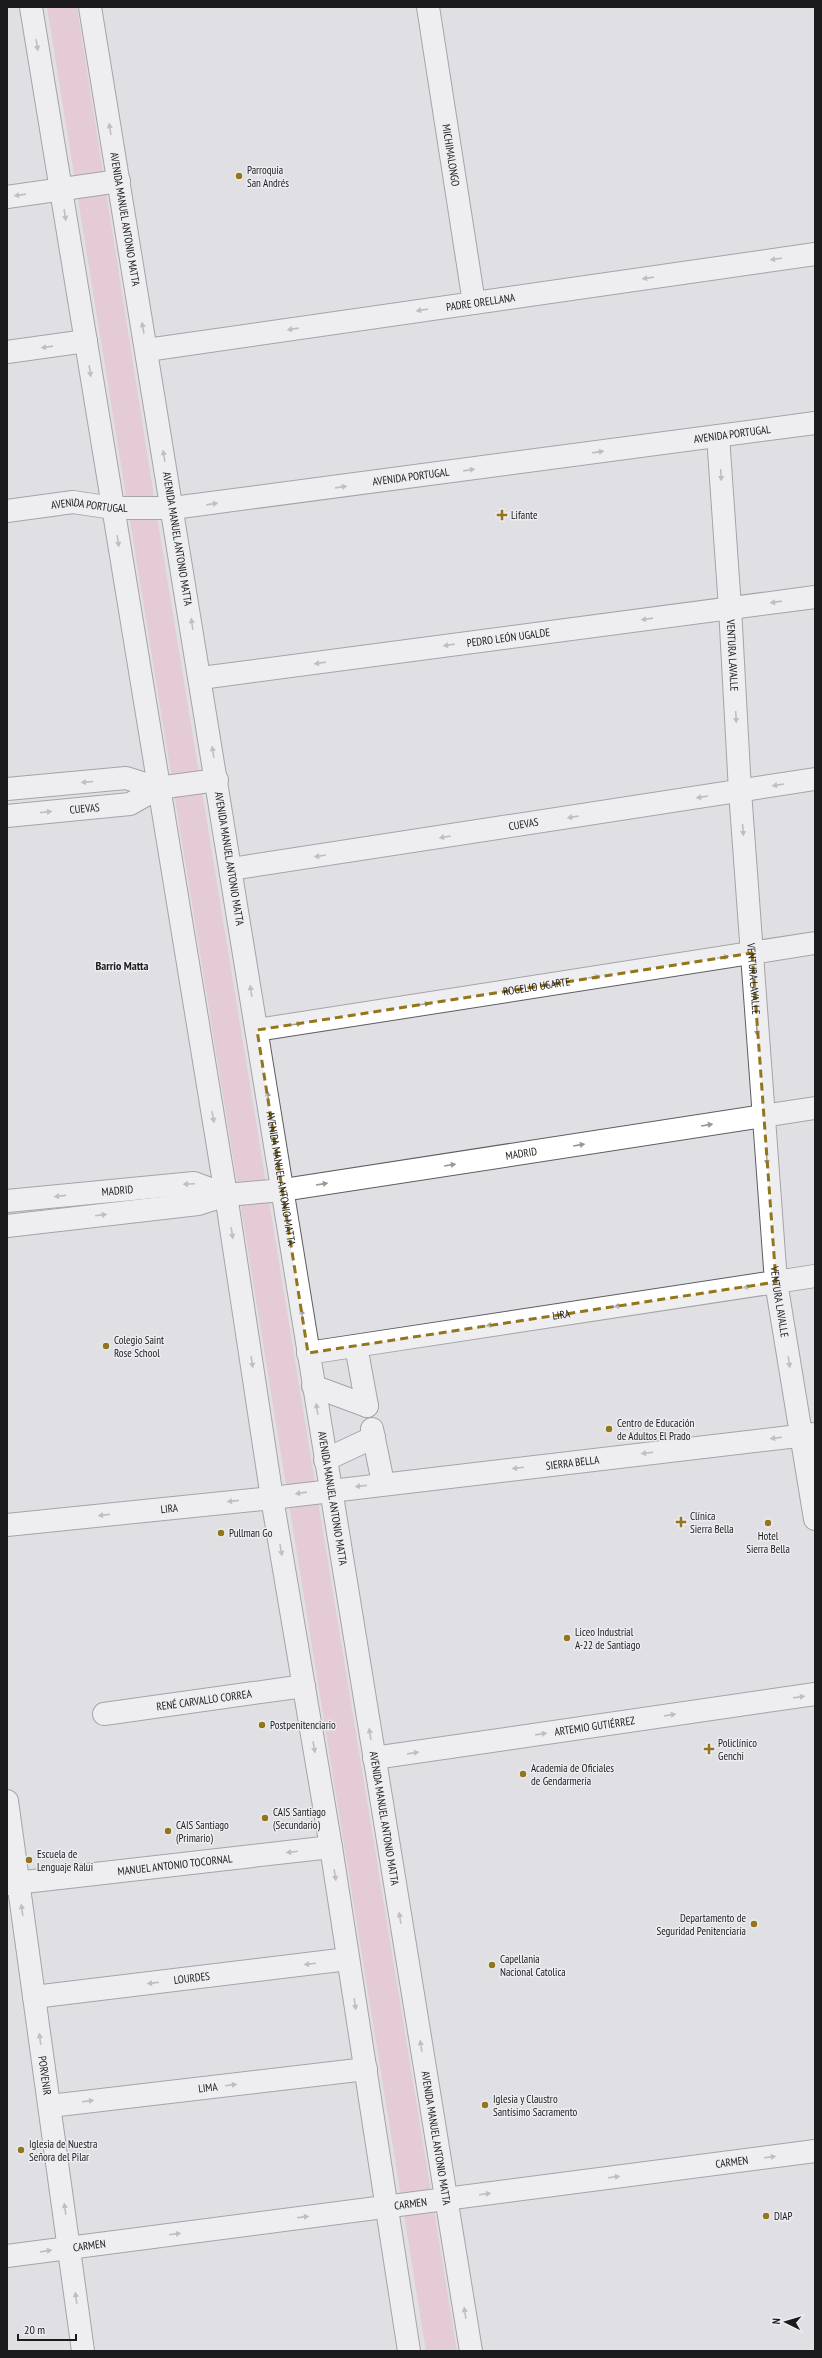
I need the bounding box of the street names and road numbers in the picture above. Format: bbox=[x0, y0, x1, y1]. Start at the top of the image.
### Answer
street label: MICHIMALONGO bbox=[439, 123, 463, 187]
street label: AVENIDA MANUEL ANTONIO MATTA bbox=[107, 151, 143, 288]
street label: PADRE ORELLANA bbox=[445, 290, 517, 314]
street label: AVENIDA PORTUGAL bbox=[693, 422, 772, 446]
street label: AVENIDA PORTUGAL bbox=[372, 464, 451, 489]
street label: AVENIDA MANUEL ANTONIO MATTA bbox=[160, 471, 196, 608]
street label: AVENIDA PORTUGAL bbox=[50, 495, 128, 515]
street label: VENTURA LAVALLE bbox=[724, 618, 742, 692]
street label: PEDRO LEÓN UGALDE bbox=[466, 625, 551, 650]
street label: AVENIDA MANUEL ANTONIO MATTA bbox=[212, 791, 247, 927]
street label: CUEVAS bbox=[69, 800, 101, 817]
street label: CUEVAS bbox=[508, 815, 540, 833]
street label: VENTURA LAVALLE bbox=[744, 941, 763, 1015]
street label: ROGELIO UGARTE bbox=[502, 974, 571, 999]
street label: AVENIDA MANUEL ANTONIO MATTA bbox=[263, 1110, 299, 1247]
street label: MADRID bbox=[505, 1144, 538, 1163]
street label: MADRID bbox=[101, 1182, 134, 1199]
street label: VENTURA LAVALLE bbox=[768, 1265, 792, 1339]
street label: LIRA bbox=[551, 1306, 572, 1323]
street label: AVENIDA MANUEL ANTONIO MATTA bbox=[315, 1430, 351, 1567]
street label: SIERRA BELLA bbox=[545, 1452, 601, 1473]
street label: LIRA bbox=[160, 1501, 179, 1516]
street label: RENÉ CARVALLO CORREA bbox=[156, 1686, 253, 1714]
street label: ARTEMIO GUTIÉRREZ bbox=[554, 1713, 636, 1739]
street label: AVENIDA MANUEL ANTONIO MATTA bbox=[367, 1750, 402, 1887]
street label: MANUEL ANTONIO TOCORNAL bbox=[117, 1851, 234, 1878]
street label: LOURDES bbox=[173, 1969, 211, 1987]
street label: PORVENIR bbox=[35, 2055, 55, 2096]
street label: AVENIDA MANUEL ANTONIO MATTA bbox=[418, 2070, 454, 2207]
street label: LIMA bbox=[197, 2079, 219, 2096]
street label: CARMEN bbox=[715, 2153, 749, 2171]
street label: CARMEN bbox=[393, 2194, 428, 2213]
street label: CARMEN bbox=[72, 2236, 107, 2254]

